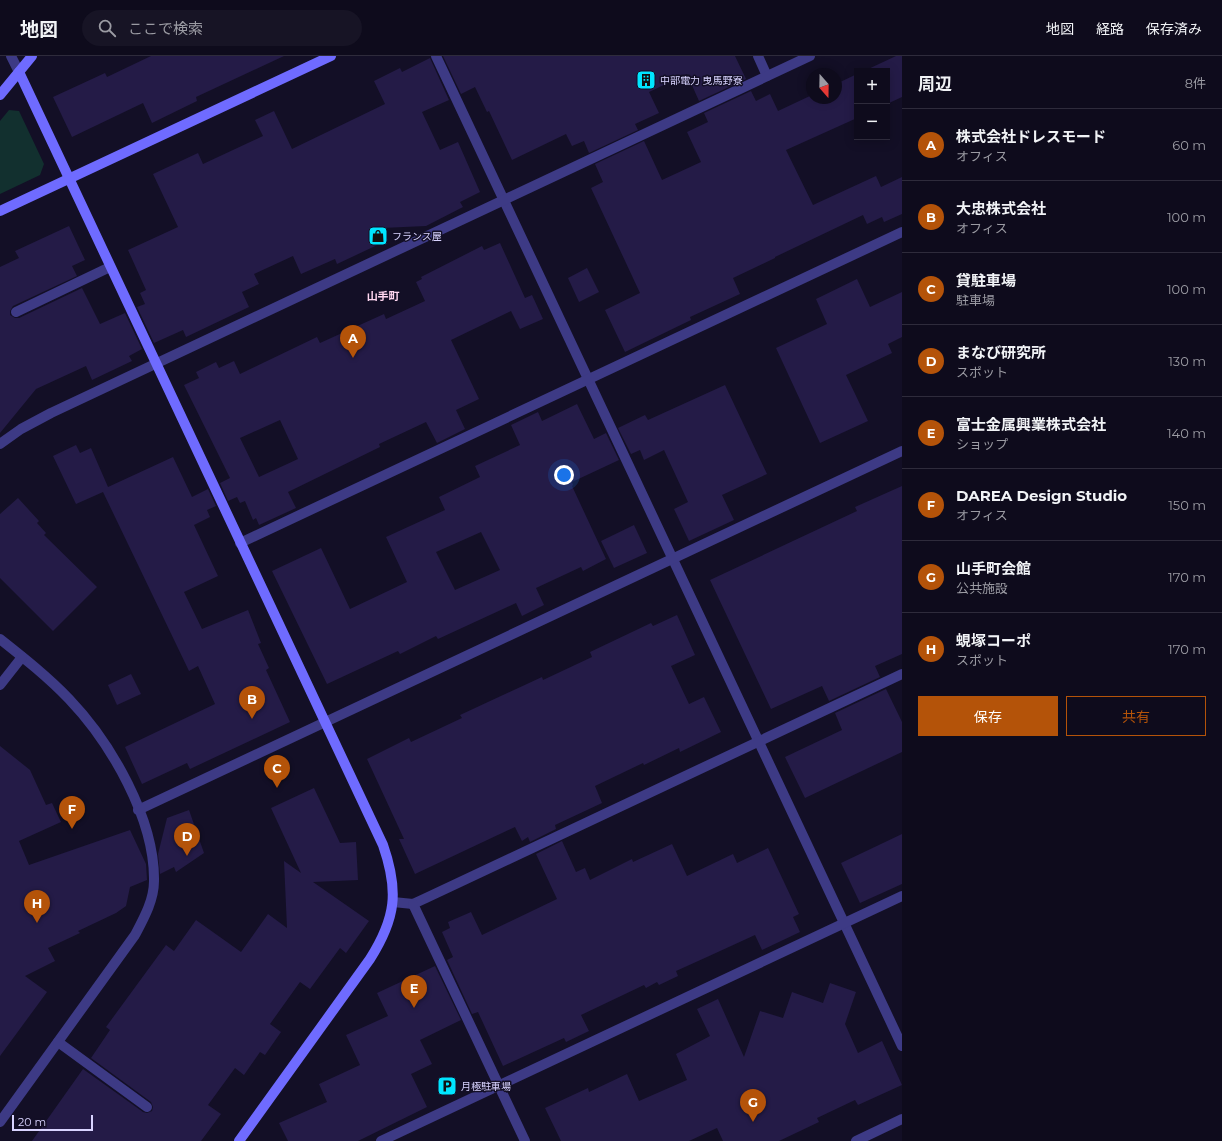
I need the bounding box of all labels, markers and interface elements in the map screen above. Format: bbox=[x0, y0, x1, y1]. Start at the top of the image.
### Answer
search box bbox=[82, 10, 362, 46]
icon: search bbox=[96, 17, 118, 39]
text: 地図 bbox=[20, 18, 58, 41]
text: ここで検索 bbox=[128, 19, 203, 38]
text: 地図 bbox=[1046, 20, 1074, 38]
text: 経路 bbox=[1096, 20, 1124, 38]
text: 保存済み bbox=[1146, 20, 1202, 38]
north arrow bbox=[806, 68, 842, 104]
map controls bbox=[854, 68, 890, 140]
button: + bbox=[854, 68, 890, 104]
building icon: 中部電力 曳馬野寮 bbox=[635, 69, 657, 91]
place label: 中部電力 曳馬野寮 bbox=[660, 74, 743, 87]
text: 周辺 bbox=[918, 74, 952, 94]
text: 8件 bbox=[1185, 75, 1206, 91]
button: − bbox=[854, 104, 890, 140]
text: 株式会社ドレスモード bbox=[956, 127, 1106, 146]
text: A bbox=[926, 137, 936, 153]
text: 60 m bbox=[1172, 137, 1206, 153]
text: オフィス bbox=[956, 148, 1008, 164]
text: 大忠株式会社 bbox=[956, 199, 1046, 218]
text: B bbox=[926, 209, 936, 225]
text: 100 m bbox=[1167, 209, 1206, 225]
text: オフィス bbox=[956, 220, 1008, 236]
shop icon: フランス屋 bbox=[367, 225, 389, 247]
place label: フランス屋 bbox=[392, 230, 442, 243]
text: 貸駐車場 bbox=[956, 271, 1016, 290]
text: C bbox=[926, 281, 936, 297]
text: 100 m bbox=[1167, 281, 1206, 297]
district label: 山手町 bbox=[367, 289, 400, 303]
text: 駐車場 bbox=[956, 292, 995, 308]
pin: A bbox=[340, 325, 366, 358]
text: まなび研究所 bbox=[956, 343, 1046, 362]
text: D bbox=[926, 353, 936, 369]
text: 130 m bbox=[1168, 353, 1206, 369]
text: スポット bbox=[956, 364, 1008, 380]
text: 富士金属興業株式会社 bbox=[956, 415, 1106, 434]
text: E bbox=[927, 425, 935, 441]
text: 140 m bbox=[1167, 425, 1206, 441]
text: ショップ bbox=[956, 436, 1008, 452]
your location bbox=[554, 465, 574, 485]
text: DAREA Design Studio bbox=[956, 486, 1127, 505]
text: F bbox=[927, 497, 935, 513]
text: 150 m bbox=[1168, 497, 1206, 513]
text: オフィス bbox=[956, 507, 1008, 523]
text: 山手町会館 bbox=[956, 559, 1031, 578]
text: G bbox=[926, 569, 936, 585]
text: 170 m bbox=[1168, 569, 1206, 585]
text: 公共施設 bbox=[956, 580, 1008, 596]
text: 蜆塚コーポ bbox=[956, 631, 1031, 650]
text: H bbox=[926, 641, 936, 657]
text: 170 m bbox=[1168, 641, 1206, 657]
text: スポット bbox=[956, 652, 1008, 668]
pin: B bbox=[239, 686, 265, 719]
button: 保存 bbox=[918, 696, 1058, 736]
button: 共有 bbox=[1066, 696, 1206, 736]
pin: C bbox=[264, 755, 290, 788]
pin: F bbox=[59, 796, 85, 829]
pin: D bbox=[174, 823, 200, 856]
pin: H bbox=[24, 890, 50, 923]
pin: E bbox=[401, 975, 427, 1008]
parking icon: 月極駐車場 bbox=[436, 1075, 458, 1097]
place label: 月極駐車場 bbox=[461, 1080, 511, 1093]
pin: G bbox=[740, 1089, 766, 1122]
scale bar bbox=[12, 1113, 93, 1132]
text: 20 m bbox=[18, 1115, 46, 1129]

